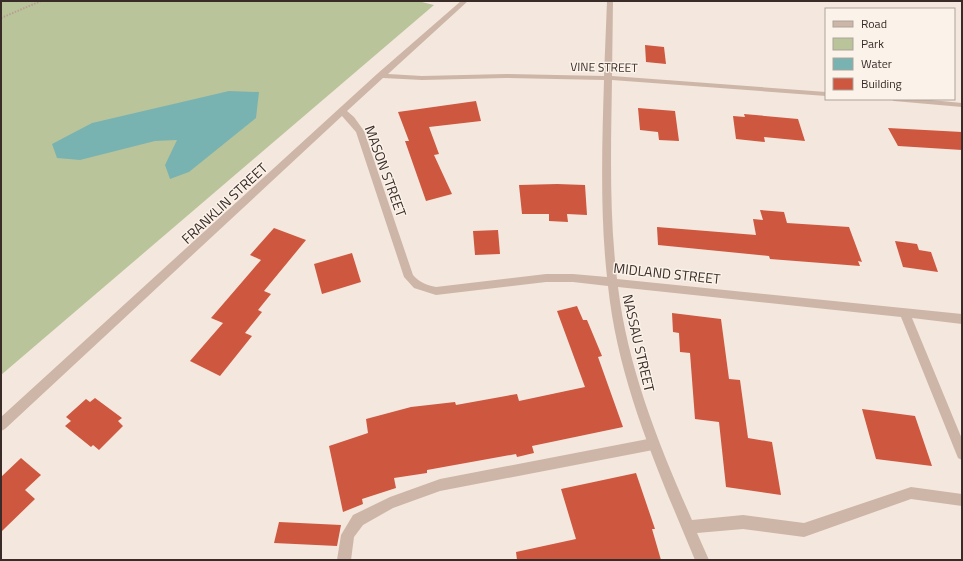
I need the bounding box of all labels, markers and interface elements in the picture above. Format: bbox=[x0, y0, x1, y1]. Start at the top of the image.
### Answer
legend bbox=[825, 8, 955, 100]
text: Road bbox=[861, 14, 887, 33]
text: Park bbox=[861, 34, 884, 53]
text: Water bbox=[861, 54, 892, 73]
street label: VINE STREET bbox=[570, 57, 638, 77]
text: Building bbox=[861, 74, 902, 93]
street label: MASON STREET bbox=[360, 122, 412, 220]
street label: FRANKLIN STREET bbox=[176, 157, 272, 248]
street label: MIDLAND STREET bbox=[613, 257, 722, 289]
street label: NASSAU STREET bbox=[618, 292, 661, 394]

